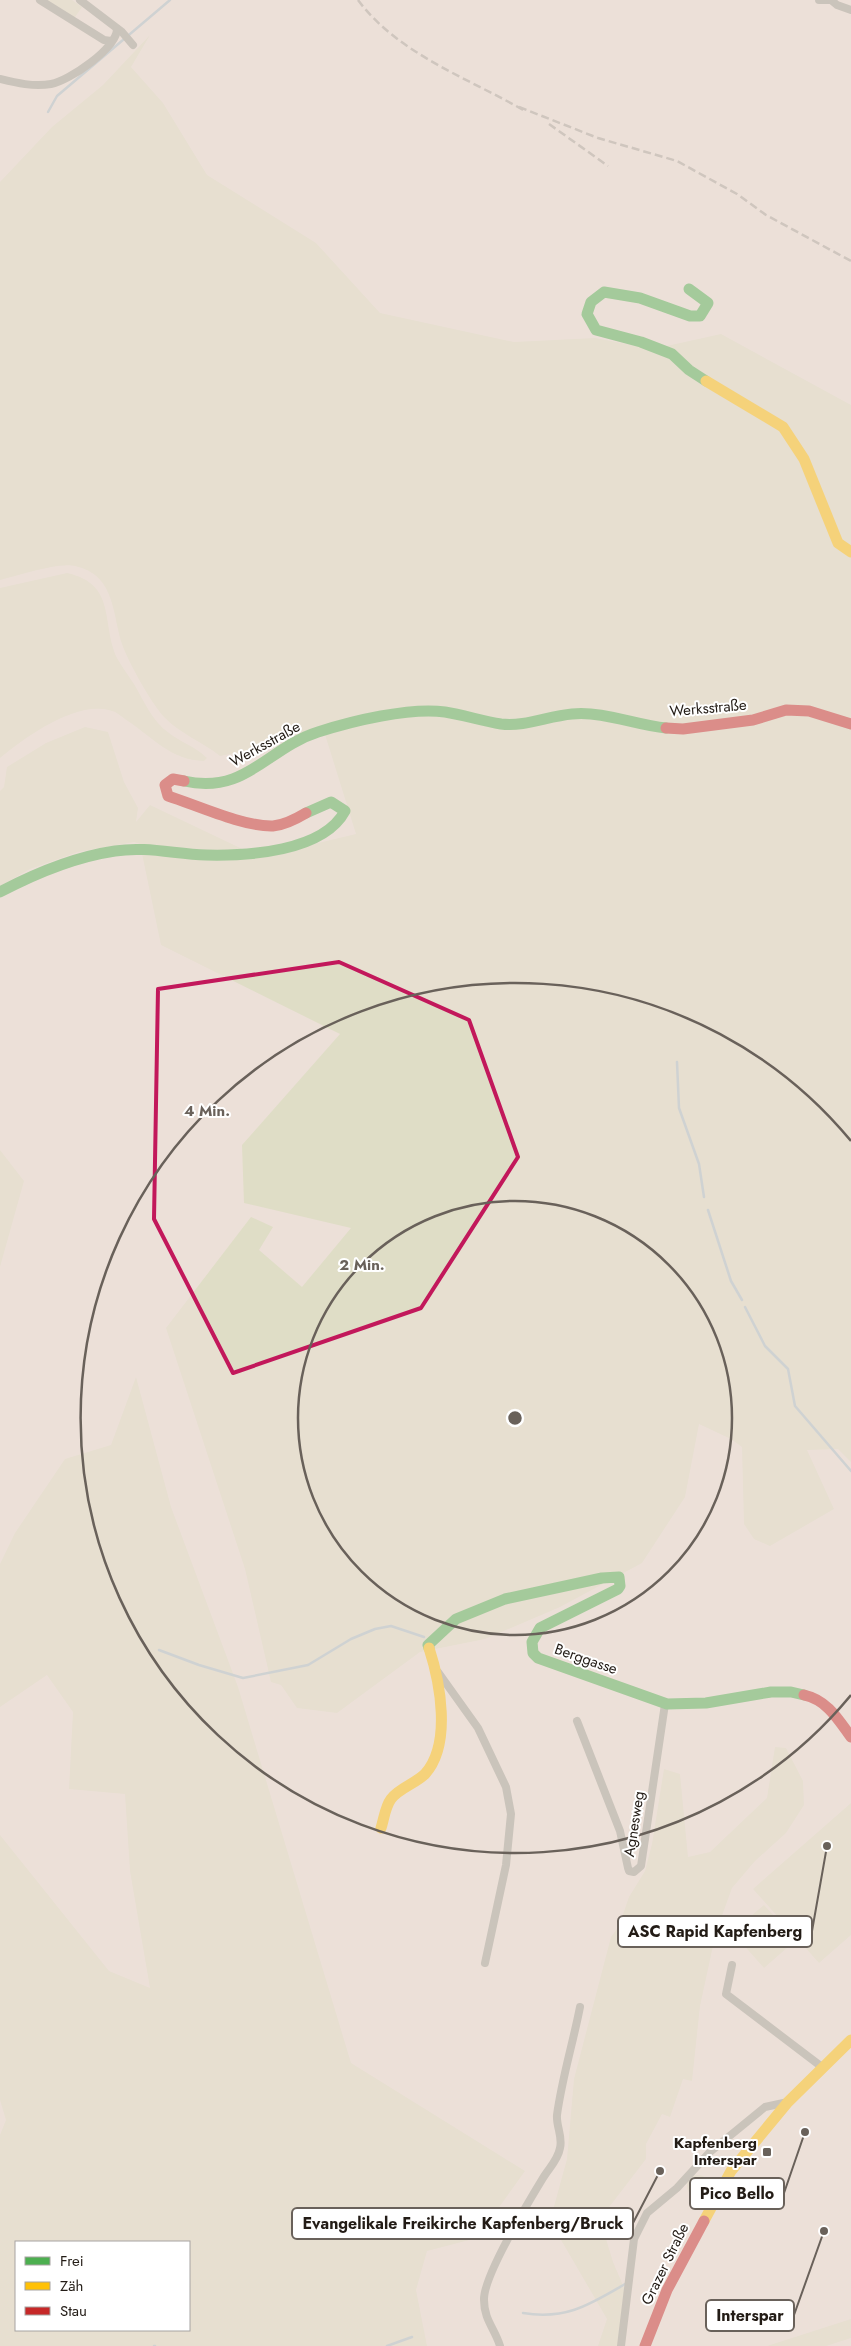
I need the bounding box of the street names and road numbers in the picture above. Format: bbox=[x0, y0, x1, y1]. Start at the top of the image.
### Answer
street label: Werksstraße bbox=[669, 694, 748, 722]
street label: Werksstraße bbox=[226, 715, 304, 772]
street label: Berggasse bbox=[552, 1638, 621, 1680]
street label: Agnesweg bbox=[618, 1790, 650, 1858]
street label: Grazer Straße bbox=[636, 2219, 694, 2309]

